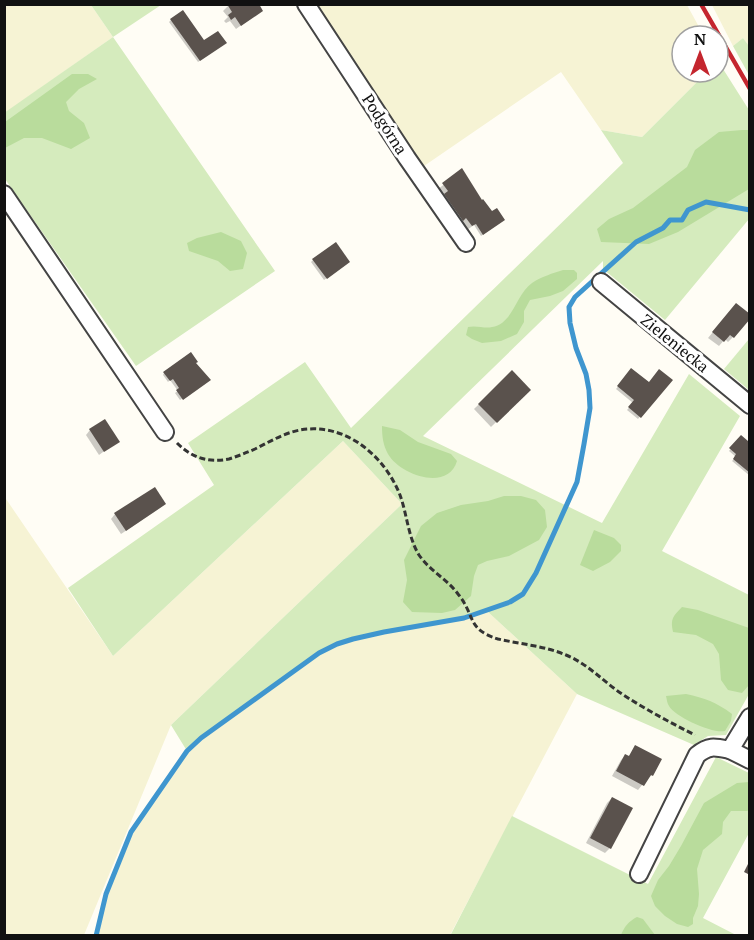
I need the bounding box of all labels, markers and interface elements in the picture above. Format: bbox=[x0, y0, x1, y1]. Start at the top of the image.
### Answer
north arrow bbox=[670, 24, 730, 84]
text: N bbox=[694, 28, 706, 50]
street label: Podgórna bbox=[357, 90, 413, 158]
street label: Zieleniecka bbox=[636, 309, 714, 377]

